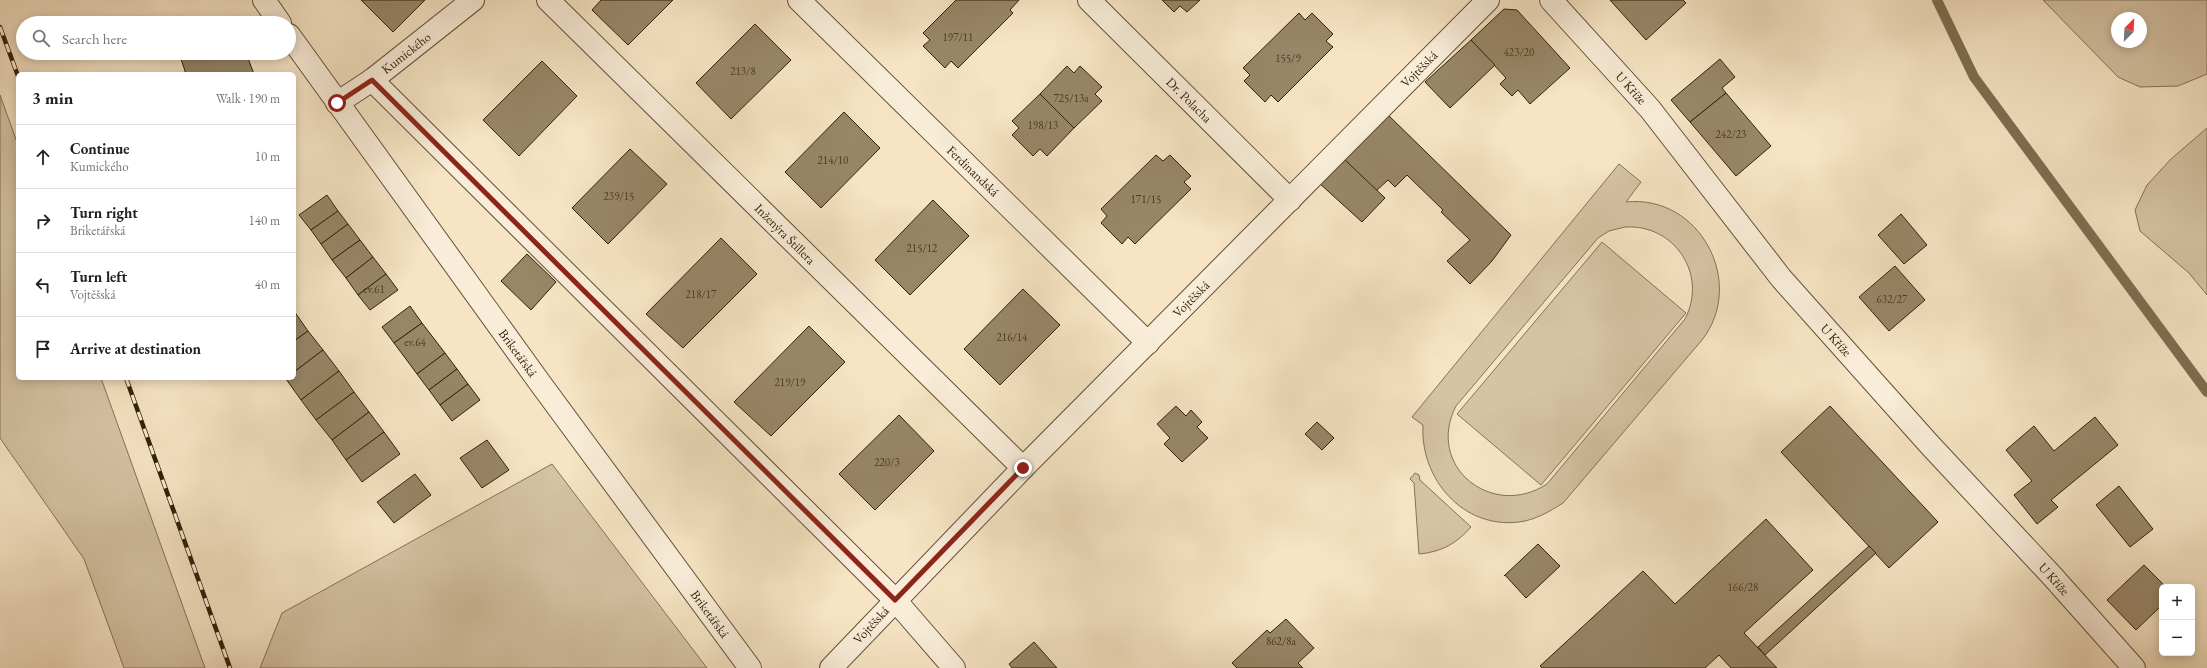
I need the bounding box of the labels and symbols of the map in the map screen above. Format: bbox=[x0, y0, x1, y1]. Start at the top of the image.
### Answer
north arrow bbox=[2111, 12, 2147, 48]
street label: Kumického bbox=[378, 28, 434, 78]
house number: 197/11 bbox=[943, 30, 973, 44]
house number: 423/20 bbox=[1504, 45, 1534, 59]
street label: Vojtěšská bbox=[1397, 46, 1442, 91]
house number: 155/9 bbox=[1275, 51, 1301, 65]
house number: 213/8 bbox=[730, 64, 756, 78]
street label: U Kříže bbox=[1612, 68, 1650, 108]
street label: Dr. Polacha bbox=[1162, 73, 1216, 127]
house number: 725/13a bbox=[1053, 91, 1089, 105]
route start bbox=[328, 94, 346, 112]
house number: 198/13 bbox=[1028, 118, 1058, 132]
house number: 242/23 bbox=[1716, 127, 1746, 141]
street label: Ferdinandská bbox=[943, 142, 1003, 201]
house number: 214/10 bbox=[818, 153, 848, 167]
house number: 239/15 bbox=[604, 189, 634, 203]
house number: 171/15 bbox=[1131, 192, 1161, 206]
street label: Inženýra Štillera bbox=[751, 200, 820, 269]
house number: 215/12 bbox=[907, 241, 938, 255]
street label: Vojtěšská bbox=[1169, 276, 1214, 321]
house number: ev.61 bbox=[363, 282, 385, 296]
house number: 218/17 bbox=[686, 287, 717, 301]
house number: 632/27 bbox=[1877, 292, 1908, 306]
street label: U Kříže bbox=[1817, 320, 1855, 360]
street label: Briketářská bbox=[495, 326, 542, 381]
house number: 216/14 bbox=[997, 330, 1028, 344]
house number: ev.64 bbox=[404, 335, 426, 349]
house number: 219/19 bbox=[775, 375, 806, 389]
house number: 220/3 bbox=[874, 455, 900, 469]
route end bbox=[1014, 459, 1032, 477]
street label: U Kříže bbox=[2035, 559, 2073, 599]
house number: 166/28 bbox=[1728, 580, 1758, 594]
street label: Briketářská bbox=[687, 587, 734, 642]
street label: Vojtěšská bbox=[849, 602, 893, 647]
house number: 862/8a bbox=[1266, 634, 1297, 648]

